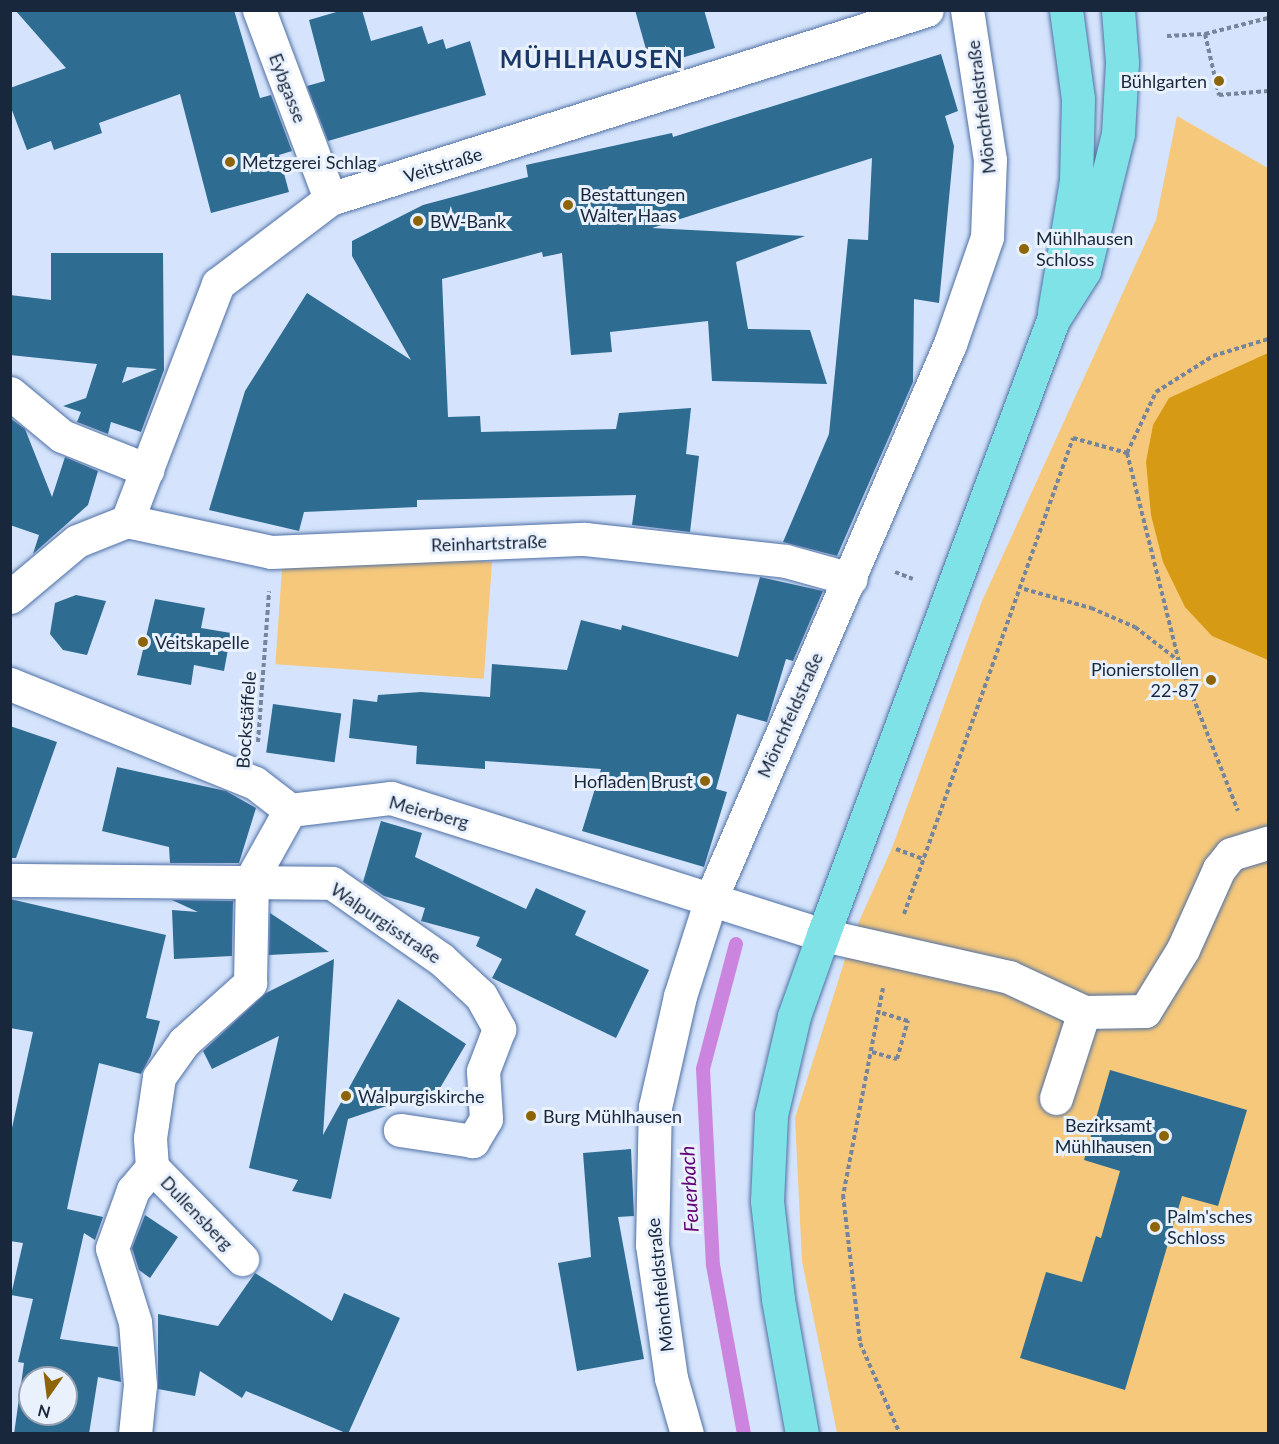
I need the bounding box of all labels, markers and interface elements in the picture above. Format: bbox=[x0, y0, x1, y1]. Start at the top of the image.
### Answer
street label: Mönchfeldstraße bbox=[962, 39, 1000, 175]
district label: MÜHLHAUSEN bbox=[500, 45, 684, 73]
street label: Eybgasse bbox=[265, 50, 311, 126]
place label: Bühlgarten bbox=[1120, 70, 1207, 92]
marker: Bühlgarten bbox=[1212, 74, 1226, 88]
street label: Veitstraße bbox=[401, 143, 485, 187]
place label: Metzgerei Schlag bbox=[242, 151, 377, 173]
marker: Metzgerei Schlag bbox=[223, 155, 237, 169]
place label: Bestattungen Walter Haas bbox=[580, 184, 685, 226]
marker: Bestattungen Walter Haas bbox=[561, 198, 575, 212]
place label: BW-Bank bbox=[430, 210, 506, 232]
marker: BW-Bank bbox=[411, 214, 425, 228]
place label: Mühlhausen Schloss bbox=[1036, 228, 1133, 270]
marker: Mühlhausen Schloss bbox=[1017, 242, 1031, 256]
street label: Reinhartstraße bbox=[431, 530, 547, 556]
place label: Veitskapelle bbox=[155, 631, 250, 653]
marker: Veitskapelle bbox=[136, 635, 150, 649]
street label: Mönchfeldstraße bbox=[753, 649, 827, 781]
place label: Pionierstollen 22-87 bbox=[1091, 659, 1199, 702]
street label: Bockstäffele bbox=[232, 671, 260, 769]
marker: Pionierstollen 22-87 bbox=[1204, 673, 1218, 687]
place label: Hofladen Brust bbox=[573, 770, 693, 792]
marker: Hofladen Brust bbox=[698, 774, 712, 788]
street label: Meierberg bbox=[387, 791, 471, 833]
street label: Walpurgisstraße bbox=[327, 878, 445, 968]
place label: Walpurgiskirche bbox=[358, 1085, 485, 1107]
marker: Walpurgiskirche bbox=[339, 1089, 353, 1103]
place label: Burg Mühlhausen bbox=[543, 1105, 682, 1127]
marker: Burg Mühlhausen bbox=[524, 1109, 538, 1123]
place label: Bezirksamt Mühlhausen bbox=[1055, 1115, 1152, 1158]
marker: Bezirksamt Mühlhausen bbox=[1157, 1129, 1171, 1143]
water label: Feuerbach bbox=[675, 1145, 703, 1233]
street label: Dullensberg bbox=[156, 1171, 238, 1255]
place label: Palm'sches Schloss bbox=[1167, 1206, 1253, 1248]
street label: Mönchfeldstraße bbox=[642, 1217, 678, 1353]
marker: Palm'sches Schloss bbox=[1148, 1220, 1162, 1234]
north arrow bbox=[18, 1366, 78, 1426]
text: N bbox=[36, 1401, 52, 1423]

